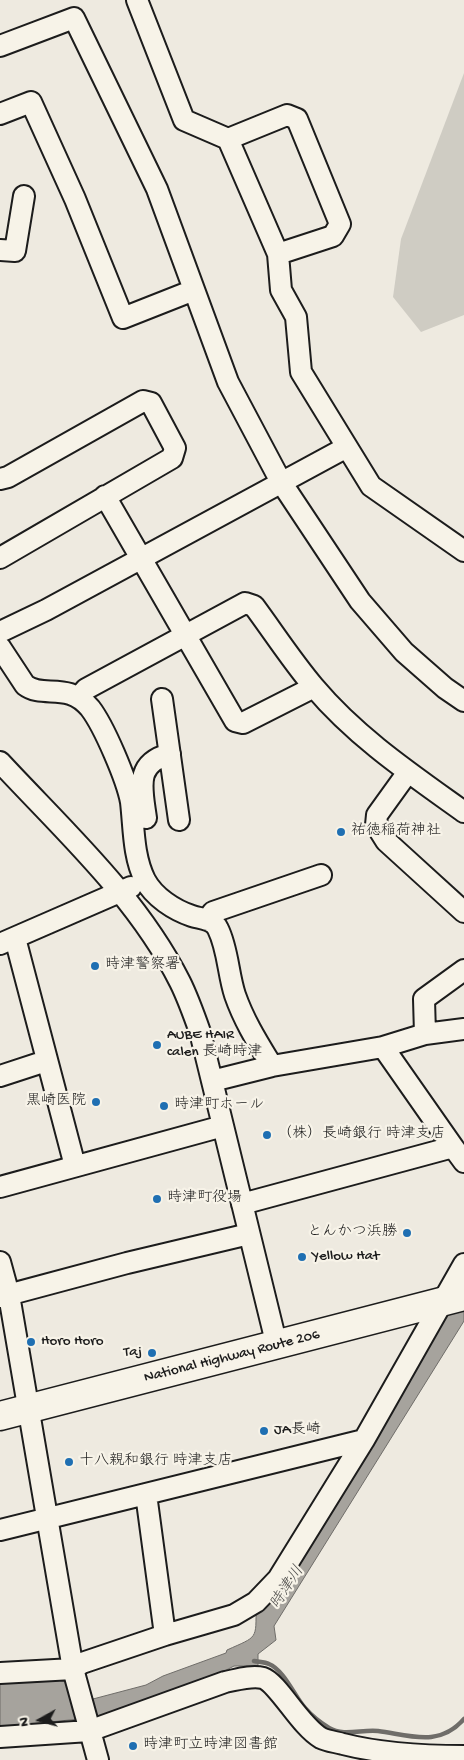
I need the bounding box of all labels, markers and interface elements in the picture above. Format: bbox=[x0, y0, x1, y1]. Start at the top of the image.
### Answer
place label: 祐徳稲荷神社 bbox=[351, 823, 441, 841]
marker: 祐徳稲荷神社 bbox=[335, 826, 347, 838]
place label: 時津警察署 bbox=[105, 957, 180, 975]
marker: 時津警察署 bbox=[89, 960, 101, 972]
place label: AUBE HAIR calen 長崎時津 bbox=[167, 1027, 262, 1062]
marker: AUBE HAIR calen 長崎時津 bbox=[151, 1039, 163, 1051]
place label: 黒崎医院 bbox=[26, 1093, 86, 1111]
marker: 黒崎医院 bbox=[90, 1096, 102, 1108]
place label: 時津町ホール bbox=[174, 1097, 264, 1115]
marker: 時津町ホール bbox=[158, 1100, 170, 1112]
place label: （株）長崎銀行 時津支店 bbox=[277, 1126, 446, 1144]
marker: （株）長崎銀行 時津支店 bbox=[261, 1129, 273, 1141]
place label: 時津町役場 bbox=[167, 1190, 242, 1208]
marker: 時津町役場 bbox=[151, 1193, 163, 1205]
place label: とんかつ浜勝 bbox=[307, 1224, 397, 1242]
marker: とんかつ浜勝 bbox=[401, 1227, 413, 1239]
place label: Yellow Hat bbox=[312, 1248, 379, 1266]
marker: Yellow Hat bbox=[296, 1251, 308, 1263]
street label: National Highway Route 206 bbox=[142, 1326, 322, 1388]
place label: Horo Horo bbox=[41, 1333, 103, 1351]
marker: Horo Horo bbox=[25, 1336, 37, 1348]
place label: Taj bbox=[124, 1344, 142, 1362]
marker: Taj bbox=[146, 1347, 158, 1359]
place label: JA長崎 bbox=[274, 1422, 321, 1440]
marker: JA長崎 bbox=[258, 1425, 270, 1437]
place label: 十八親和銀行 時津支店 bbox=[79, 1453, 233, 1471]
marker: 十八親和銀行 時津支店 bbox=[63, 1456, 75, 1468]
water label: 時津川 bbox=[267, 1563, 309, 1613]
north arrow bbox=[15, 1695, 65, 1745]
text: N bbox=[16, 1716, 34, 1727]
place label: 時津町立時津図書館 bbox=[143, 1737, 278, 1755]
marker: 時津町立時津図書館 bbox=[127, 1740, 139, 1752]

